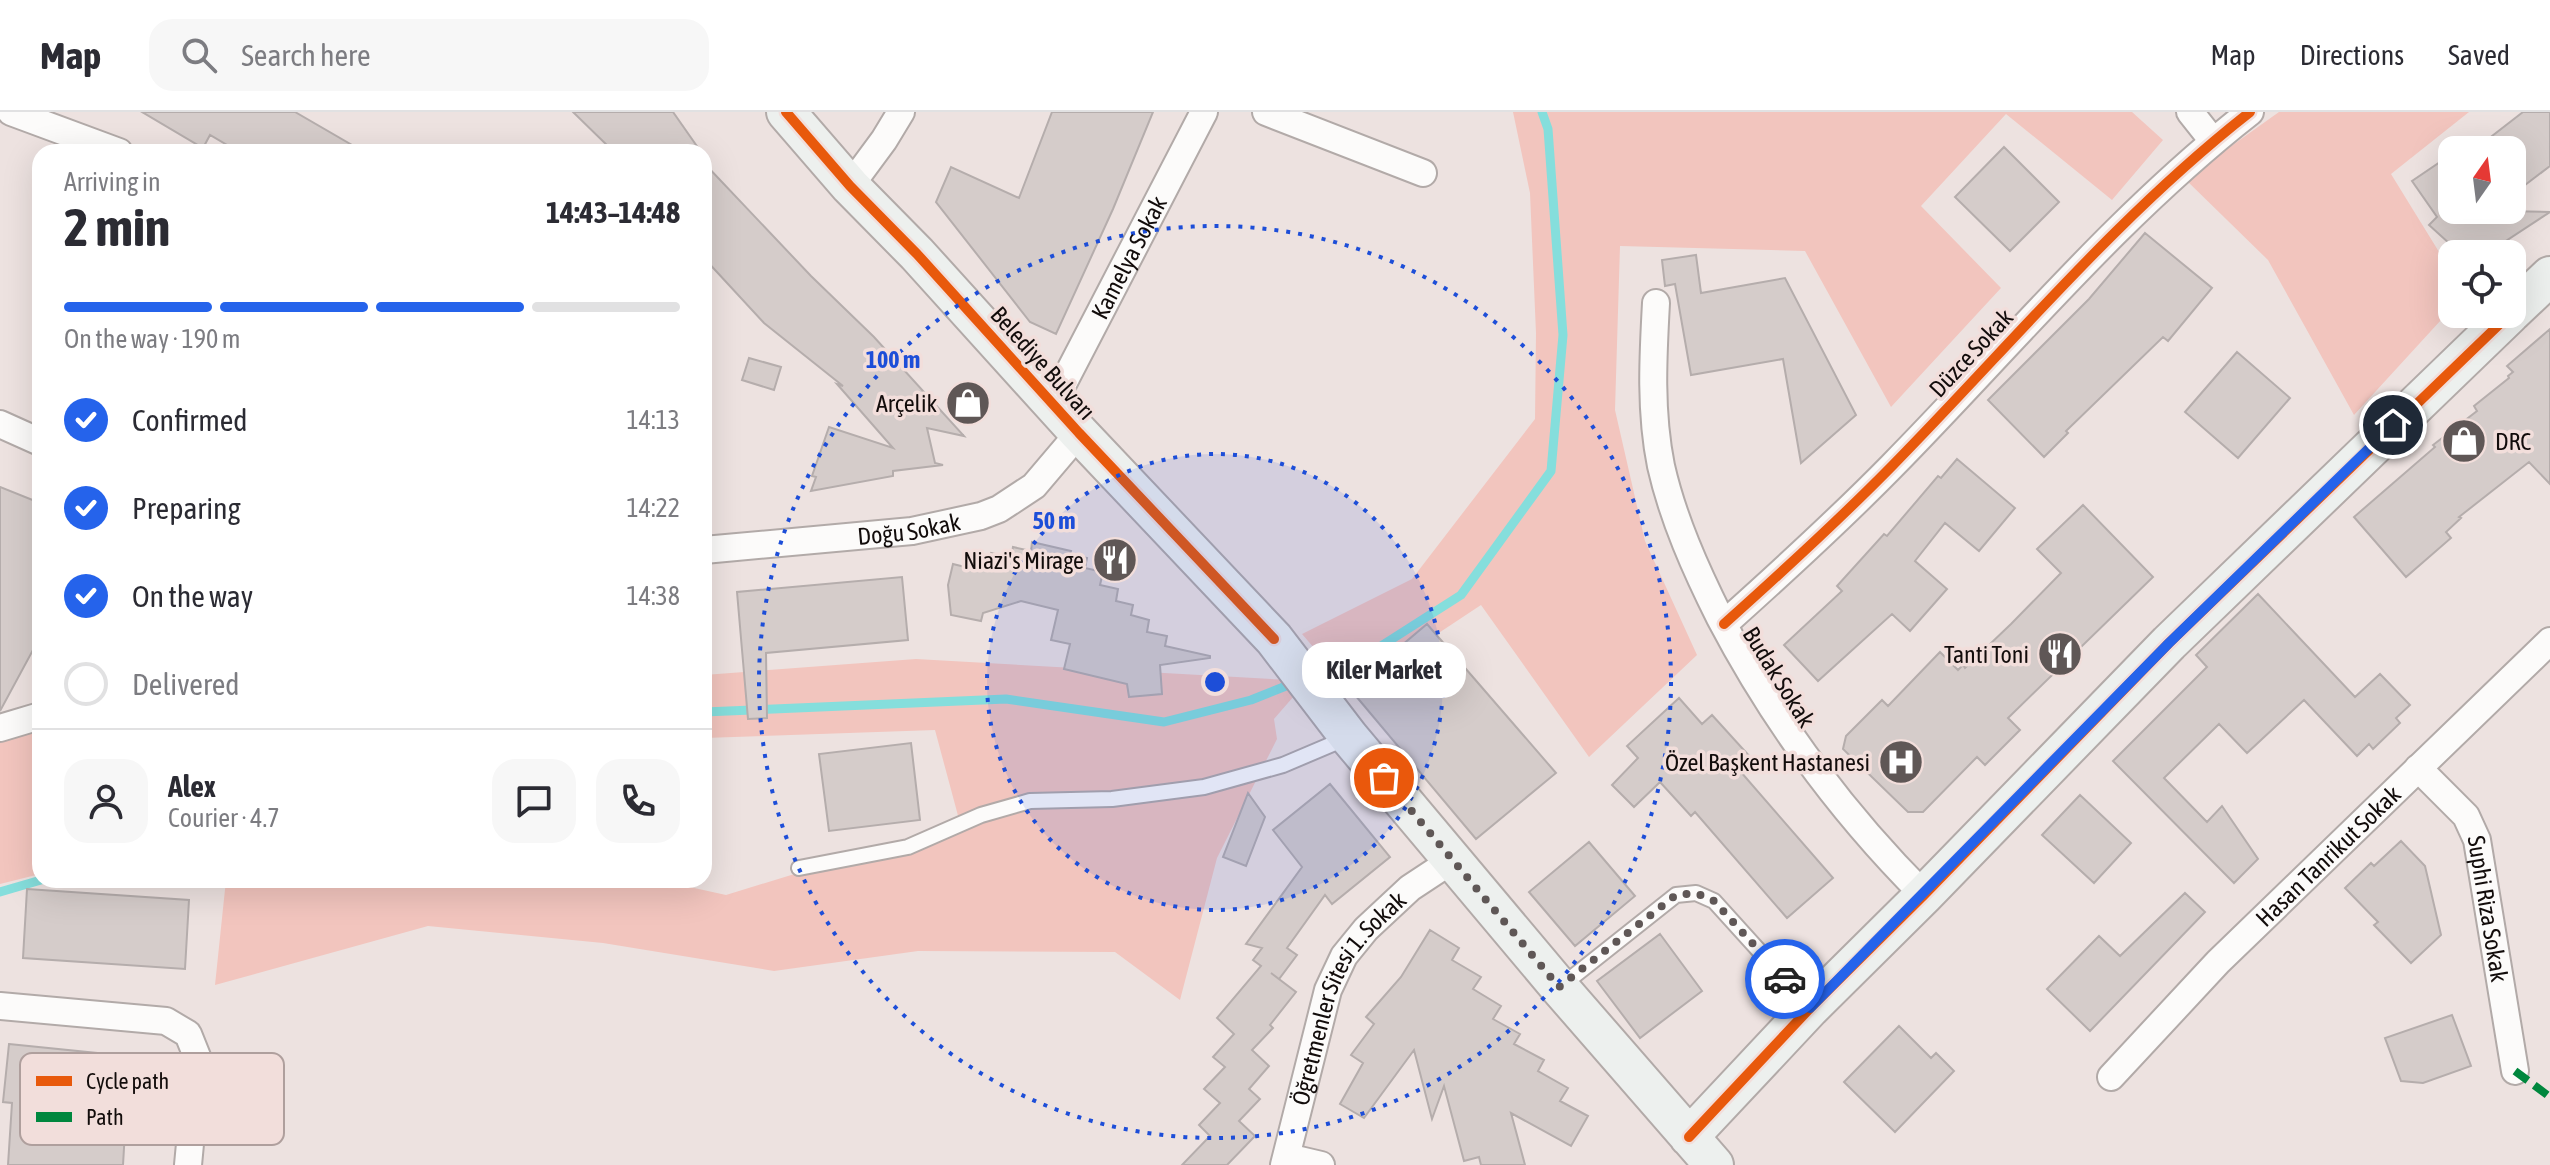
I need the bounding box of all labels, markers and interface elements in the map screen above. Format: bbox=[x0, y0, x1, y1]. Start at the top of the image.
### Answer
search box bbox=[149, 19, 709, 91]
icon: search bbox=[177, 33, 221, 77]
text: Map bbox=[40, 34, 101, 77]
text: Search here bbox=[241, 38, 371, 72]
text: Map bbox=[2211, 39, 2256, 71]
text: Directions bbox=[2300, 39, 2404, 71]
text: Saved bbox=[2448, 39, 2510, 71]
north arrow bbox=[2438, 136, 2526, 224]
map controls bbox=[2438, 136, 2526, 328]
text: Arriving in bbox=[64, 167, 161, 197]
street label: Kamelya Sokak bbox=[1086, 191, 1172, 323]
text: 14:43–14:48 bbox=[546, 195, 680, 229]
text: 2 min bbox=[64, 197, 170, 257]
button: locate bbox=[2438, 240, 2526, 328]
street label: Belediye Bulvarı bbox=[985, 301, 1101, 425]
street label: Düzce Sokak bbox=[1924, 303, 2019, 402]
text: On the way · 190 m bbox=[64, 324, 241, 354]
text: 100 m bbox=[866, 346, 920, 373]
shop icon: Arçelik bbox=[944, 379, 992, 427]
place label: Arçelik bbox=[876, 390, 937, 417]
pin bbox=[2359, 391, 2427, 459]
icon: check bbox=[64, 398, 108, 442]
text: Confirmed bbox=[132, 403, 247, 437]
icon: home bbox=[2371, 403, 2415, 447]
text: 14:13 bbox=[626, 405, 680, 435]
shop icon: DRC bbox=[2440, 417, 2488, 465]
place label: DRC bbox=[2495, 428, 2531, 455]
icon: check bbox=[64, 486, 108, 530]
text: Preparing bbox=[132, 491, 241, 525]
text: 14:22 bbox=[626, 493, 680, 523]
street label: Doğu Sokak bbox=[856, 507, 963, 549]
text: 50 m bbox=[1032, 507, 1076, 534]
restaurant icon: Niazi's Mirage bbox=[1091, 536, 1139, 584]
place label: Niazi's Mirage bbox=[963, 547, 1084, 574]
icon: check bbox=[64, 574, 108, 618]
text: On the way bbox=[132, 579, 253, 613]
text: 14:38 bbox=[626, 581, 680, 611]
street label: Budak Sokak bbox=[1738, 622, 1821, 732]
restaurant icon: Tanti Toni bbox=[2036, 630, 2084, 678]
place label: Tanti Toni bbox=[1944, 641, 2029, 668]
callout: Kiler Market bbox=[1302, 642, 1466, 698]
text: Kiler Market bbox=[1326, 655, 1442, 685]
text: Delivered bbox=[132, 667, 240, 701]
centre of rings bbox=[1201, 668, 1229, 696]
hospital icon: Özel Başkent Hastanesi bbox=[1877, 738, 1925, 786]
pin bbox=[1350, 744, 1418, 812]
place label: Özel Başkent Hastanesi bbox=[1665, 749, 1870, 776]
icon: bag bbox=[1362, 756, 1406, 800]
button: person bbox=[64, 759, 148, 843]
button: chat bbox=[492, 759, 576, 843]
button: phone bbox=[596, 759, 680, 843]
text: Alex bbox=[168, 769, 216, 803]
street label: Hasan Tanrikut Sokak bbox=[2250, 780, 2406, 931]
text: Courier · 4.7 bbox=[168, 803, 279, 833]
street label: Suphi Riza Sokak bbox=[2463, 834, 2514, 984]
street label: Öğretmenler Sitesi 1. Sokak bbox=[1286, 885, 1411, 1108]
courier bbox=[1745, 939, 1825, 1019]
icon: car bbox=[1763, 957, 1807, 1001]
legend bbox=[20, 1053, 284, 1145]
text: Cycle path bbox=[86, 1068, 169, 1094]
text: Path bbox=[86, 1104, 124, 1130]

